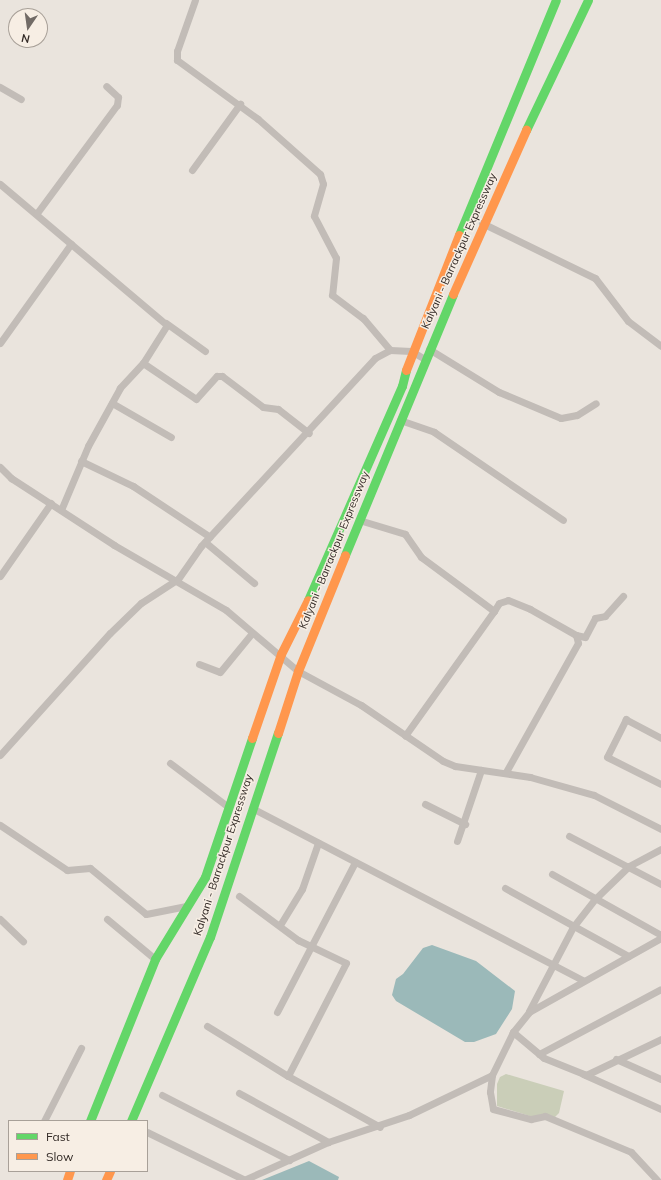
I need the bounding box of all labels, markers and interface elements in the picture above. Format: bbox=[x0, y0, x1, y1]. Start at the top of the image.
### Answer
north arrow bbox=[8, 8, 48, 48]
text: N bbox=[20, 31, 31, 46]
street label: Kalyani - Barrackpur Expressway bbox=[419, 171, 499, 331]
street label: Kalyani - Barrackpur Expressway bbox=[296, 469, 372, 631]
street label: Kalyani - Barrackpur Expressway bbox=[191, 773, 255, 937]
legend bbox=[8, 1120, 148, 1172]
text: Fast bbox=[46, 1129, 70, 1144]
text: Slow bbox=[46, 1149, 74, 1164]

